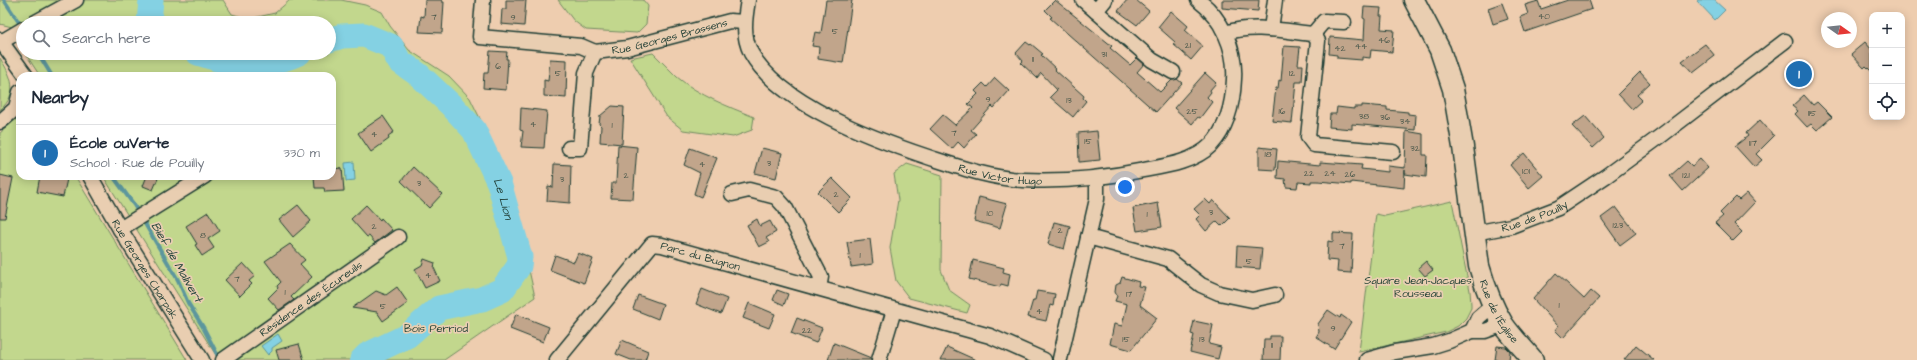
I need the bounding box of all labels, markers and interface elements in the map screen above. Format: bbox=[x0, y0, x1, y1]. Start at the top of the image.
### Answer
house number: 40 bbox=[1538, 10, 1550, 23]
house number: 7 bbox=[431, 11, 437, 24]
house number: 9 bbox=[510, 11, 516, 24]
north arrow bbox=[1821, 12, 1857, 48]
map controls bbox=[1869, 12, 1905, 120]
button: + bbox=[1869, 12, 1905, 48]
street label: Rue Georges Brassens bbox=[611, 15, 729, 58]
search box bbox=[16, 16, 336, 60]
house number: 5 bbox=[832, 25, 839, 38]
icon: search bbox=[30, 27, 52, 49]
text: Search here bbox=[62, 28, 151, 49]
house number: 46 bbox=[1378, 34, 1390, 47]
house number: 21 bbox=[1185, 39, 1191, 52]
house number: 44 bbox=[1355, 40, 1367, 53]
house number: 42 bbox=[1334, 42, 1346, 55]
house number: 31 bbox=[1101, 48, 1107, 61]
button: − bbox=[1869, 48, 1905, 84]
house number: 11 bbox=[1032, 53, 1034, 66]
pin: 1 bbox=[1786, 59, 1812, 89]
house number: 6 bbox=[495, 60, 501, 73]
house number: 5 bbox=[555, 67, 562, 80]
house number: 12 bbox=[1289, 67, 1296, 80]
button: locate bbox=[1869, 84, 1905, 120]
text: Nearby bbox=[32, 86, 89, 110]
house number: 9 bbox=[985, 93, 991, 106]
house number: 13 bbox=[1066, 94, 1072, 107]
house number: 25 bbox=[1186, 105, 1198, 118]
house number: 16 bbox=[1279, 105, 1286, 118]
house number: 115 bbox=[1808, 107, 1817, 120]
house number: 38 bbox=[1359, 110, 1369, 123]
house number: 36 bbox=[1380, 111, 1390, 124]
house number: 34 bbox=[1400, 115, 1410, 128]
house number: 4 bbox=[530, 118, 536, 131]
house number: 1 bbox=[611, 119, 613, 132]
house number: 7 bbox=[951, 127, 957, 140]
house number: 4 bbox=[371, 128, 377, 141]
text: École ouVerte bbox=[70, 133, 169, 154]
house number: 15 bbox=[1084, 135, 1092, 148]
house number: 117 bbox=[1749, 137, 1757, 150]
house number: 32 bbox=[1410, 142, 1421, 155]
text: 1 bbox=[44, 144, 46, 162]
text: 330 m bbox=[283, 144, 320, 162]
house number: 18 bbox=[1265, 148, 1272, 161]
text: School · Rue de Pouilly bbox=[70, 154, 204, 172]
house number: 3 bbox=[767, 157, 772, 170]
house number: 4 bbox=[699, 158, 705, 171]
street label: Rue Victor Hugo bbox=[957, 160, 1043, 189]
house number: 101 bbox=[1522, 165, 1530, 178]
house number: 22 bbox=[1304, 167, 1315, 180]
house number: 24 bbox=[1324, 167, 1336, 180]
house number: 26 bbox=[1345, 168, 1356, 181]
house number: 2 bbox=[623, 169, 629, 182]
house number: 121 bbox=[1682, 169, 1690, 182]
house number: 3 bbox=[560, 173, 565, 186]
water label: Le Lion bbox=[489, 175, 517, 223]
house number: 3 bbox=[417, 177, 422, 190]
your location bbox=[1115, 177, 1135, 197]
house number: 2 bbox=[833, 188, 839, 201]
street label: Rue de Pouilly bbox=[1500, 197, 1571, 236]
house number: 3 bbox=[1209, 206, 1214, 219]
house number: 10 bbox=[987, 207, 994, 220]
house number: 1 bbox=[1146, 208, 1148, 221]
street label: Rue Georges Charpak bbox=[108, 217, 181, 322]
water label: Bief de Malivert bbox=[147, 219, 207, 307]
house number: 123 bbox=[1613, 219, 1624, 232]
house number: 2 bbox=[371, 220, 377, 233]
house number: 2 bbox=[1057, 224, 1063, 237]
house number: 8 bbox=[200, 229, 206, 242]
street label: Parc du Bugnon bbox=[659, 238, 742, 275]
house number: 7 bbox=[1339, 240, 1345, 253]
house number: 1 bbox=[859, 249, 861, 262]
house number: 5 bbox=[1246, 255, 1253, 268]
street label: Résidence des Écureuils bbox=[256, 257, 366, 340]
house number: 4 bbox=[425, 269, 431, 282]
house number: 7 bbox=[234, 273, 240, 286]
park label: Square Jean-Jacques Rousseau bbox=[1364, 273, 1472, 301]
street label: Rue de l'Église bbox=[1476, 278, 1522, 346]
house number: 1 bbox=[284, 286, 286, 299]
house number: 17 bbox=[1126, 288, 1133, 301]
house number: 1 bbox=[1558, 299, 1560, 312]
house number: 5 bbox=[380, 300, 387, 313]
house number: 4 bbox=[1036, 305, 1042, 318]
park label: Bois Perriod bbox=[404, 321, 468, 336]
house number: 9 bbox=[1330, 322, 1336, 335]
house number: 22 bbox=[802, 324, 813, 337]
house number: 15 bbox=[1122, 333, 1130, 346]
house number: 13 bbox=[1199, 333, 1205, 346]
house number: 11 bbox=[1271, 339, 1273, 352]

